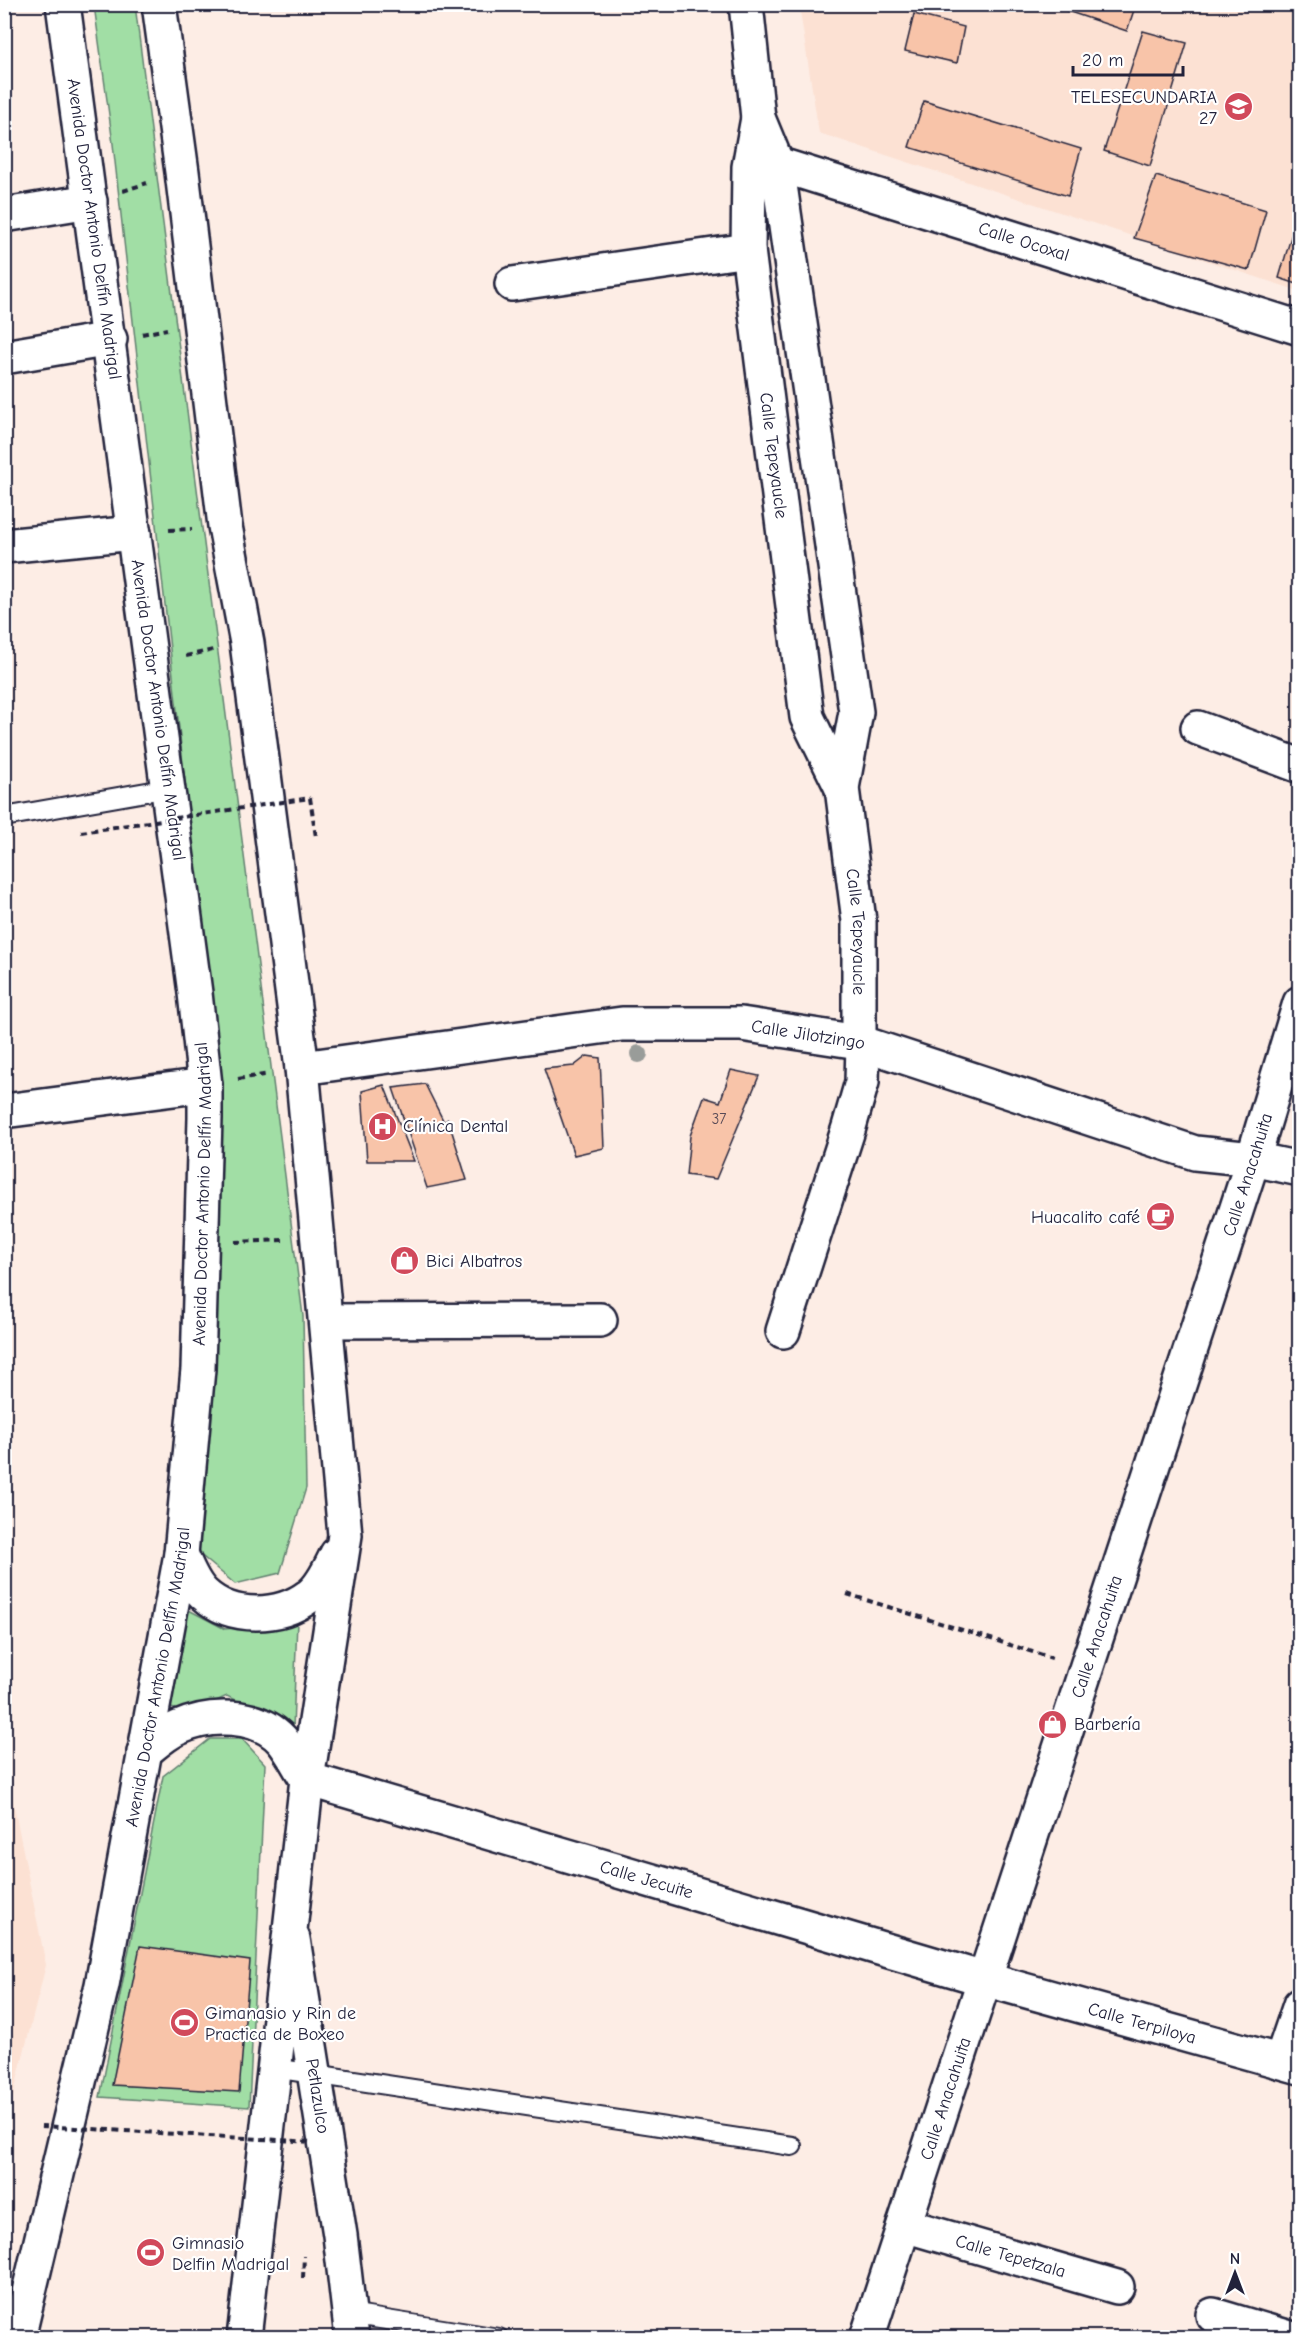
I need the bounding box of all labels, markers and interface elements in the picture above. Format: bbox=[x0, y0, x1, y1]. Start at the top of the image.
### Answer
scale bar bbox=[1073, 39, 1182, 77]
text: 20 m bbox=[1082, 50, 1123, 71]
street label: Avenida Doctor Antonio Delfín Madrigal bbox=[62, 77, 126, 381]
place label: TELESECUNDARIA 27 bbox=[1071, 87, 1217, 129]
school or university icon: TELESECUNDARIA 27 bbox=[1222, 91, 1254, 123]
street label: Calle Ocoxal bbox=[976, 217, 1072, 266]
street label: Calle Tepeyaucle bbox=[756, 391, 792, 520]
street label: Avenida Doctor Antonio Delfín Madrigal bbox=[126, 558, 190, 862]
street label: Calle Tepeyaucle bbox=[842, 867, 870, 995]
street label: Calle Jilotzingo bbox=[750, 1015, 868, 1054]
street label: Avenida Doctor Antonio Delfín Madrigal bbox=[188, 1041, 216, 1346]
hospital icon: Clínica Dental bbox=[366, 1110, 398, 1142]
house number: 37 bbox=[712, 1110, 726, 1128]
street label: Calle Anacahuita bbox=[1218, 1111, 1277, 1239]
place label: Clínica Dental bbox=[403, 1116, 508, 1137]
cafe icon: Huacalito café bbox=[1145, 1201, 1177, 1233]
place label: Huacalito café bbox=[1031, 1207, 1140, 1228]
shop icon: Bici Albatros bbox=[389, 1245, 421, 1277]
place label: Bici Albatros bbox=[426, 1251, 522, 1272]
street label: Avenida Doctor Antonio Delfín Madrigal bbox=[121, 1526, 194, 1828]
street label: Calle Anacahuita bbox=[1067, 1573, 1127, 1701]
shop icon: Barbería bbox=[1037, 1708, 1069, 1740]
place label: Barbería bbox=[1074, 1714, 1141, 1735]
street label: Calle Jecuite bbox=[597, 1856, 696, 1903]
street label: Calle Terpiloya bbox=[1085, 1998, 1199, 2048]
place label: Gimanasio y Rin de Practica de Boxeo bbox=[205, 2003, 356, 2045]
sports icon: Gimanasio y Rin de Practica de Boxeo bbox=[168, 2007, 200, 2039]
street label: Calle Anacahuita bbox=[916, 2034, 975, 2163]
street label: Petlazulco bbox=[302, 2057, 334, 2135]
street label: Calle Tepetzala bbox=[953, 2230, 1068, 2282]
place label: Gimnasio Delfin Madrigal bbox=[172, 2233, 289, 2275]
sports icon: Gimnasio Delfin Madrigal bbox=[135, 2237, 167, 2269]
north arrow bbox=[1205, 2243, 1265, 2303]
text: N bbox=[1230, 2250, 1240, 2268]

